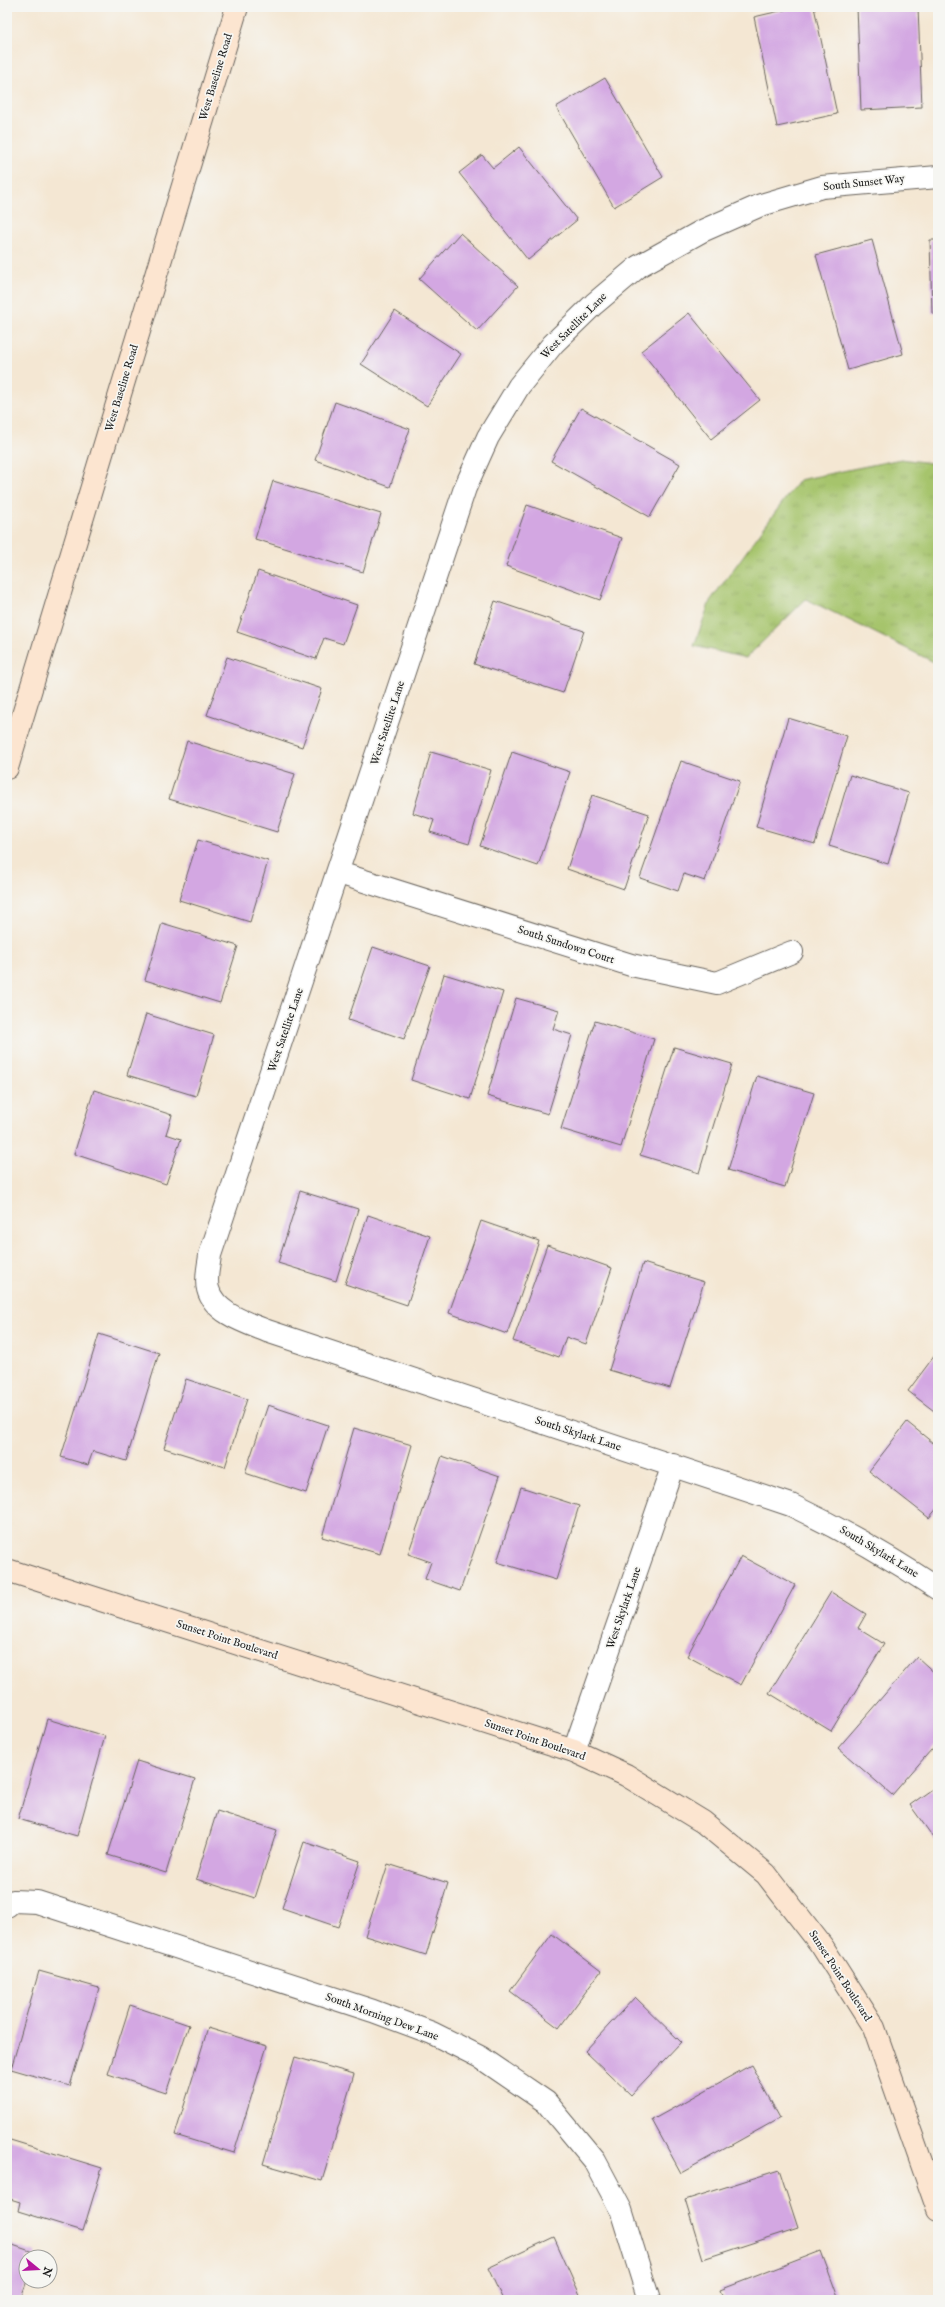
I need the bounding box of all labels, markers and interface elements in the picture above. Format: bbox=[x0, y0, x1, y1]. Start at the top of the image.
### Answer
street label: West Baseline Road bbox=[196, 32, 236, 122]
street label: South Sunset Way bbox=[823, 172, 906, 194]
street label: West Satellite Lane bbox=[538, 290, 610, 362]
street label: West Baseline Road bbox=[102, 343, 142, 433]
street label: West Satellite Lane bbox=[368, 679, 408, 767]
street label: South Sundown Court bbox=[516, 923, 616, 967]
street label: West Satellite Lane bbox=[265, 986, 307, 1074]
street label: South Skylark Lane bbox=[533, 1413, 623, 1455]
street label: South Skylark Lane bbox=[837, 1523, 921, 1581]
street label: West Skylark Lane bbox=[603, 1565, 645, 1651]
street label: Sunset Point Boulevard bbox=[175, 1617, 280, 1663]
street label: Sunset Point Boulevard bbox=[483, 1716, 587, 1764]
street label: Sunset Point Boulevard bbox=[805, 1928, 875, 2024]
street label: South Morning Dew Lane bbox=[323, 1990, 441, 2044]
north arrow bbox=[18, 2249, 58, 2289]
text: N bbox=[38, 2264, 55, 2279]

